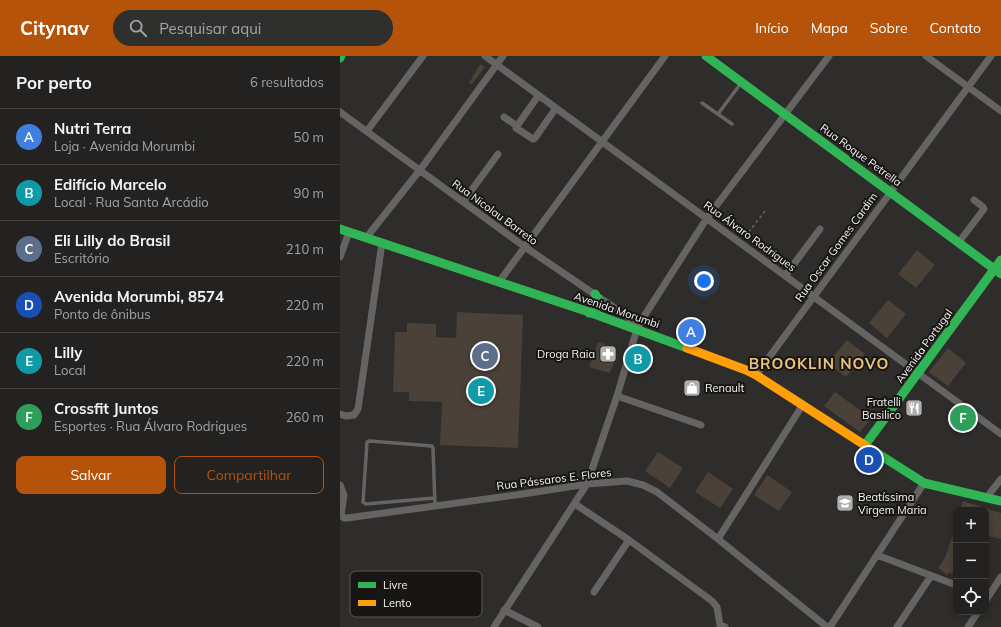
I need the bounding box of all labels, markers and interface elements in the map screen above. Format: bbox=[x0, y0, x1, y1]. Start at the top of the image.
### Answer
search box bbox=[113, 10, 393, 46]
text: Citynav bbox=[20, 16, 89, 40]
icon: search bbox=[127, 17, 149, 39]
text: Pesquisar aqui bbox=[159, 19, 261, 38]
text: Início bbox=[755, 19, 789, 37]
text: Mapa bbox=[811, 19, 848, 37]
text: Sobre bbox=[870, 19, 908, 37]
text: Contato bbox=[930, 19, 981, 37]
text: Por perto bbox=[16, 72, 92, 93]
text: 6 resultados bbox=[250, 74, 324, 90]
text: Nutri Terra bbox=[54, 119, 131, 138]
street label: Rua Roque Petrella bbox=[817, 121, 905, 189]
text: A bbox=[24, 129, 34, 145]
text: 50 m bbox=[294, 129, 324, 145]
text: Loja · Avenida Morumbi bbox=[54, 138, 195, 154]
text: Edifício Marcelo bbox=[54, 175, 167, 194]
street label: Rua Nicolau Barreto bbox=[449, 176, 541, 248]
text: B bbox=[25, 185, 33, 201]
text: 90 m bbox=[294, 185, 324, 201]
street label: Rua Oscar Gomes Cardim bbox=[792, 190, 880, 304]
text: Local · Rua Santo Arcádio bbox=[54, 194, 209, 210]
street label: Rua Álvaro Rodrigues bbox=[701, 198, 799, 274]
text: Eli Lilly do Brasil bbox=[54, 231, 170, 250]
text: C bbox=[25, 241, 33, 257]
text: 210 m bbox=[286, 241, 324, 257]
text: Escritório bbox=[54, 250, 109, 266]
your location bbox=[694, 271, 714, 291]
text: Avenida Morumbi, 8574 bbox=[54, 287, 224, 306]
street label: Avenida Morumbi bbox=[572, 289, 662, 331]
text: D bbox=[24, 297, 34, 313]
text: 220 m bbox=[286, 297, 324, 313]
text: Ponto de ônibus bbox=[54, 306, 151, 322]
street label: Avenida Portugal bbox=[892, 306, 956, 386]
pin: A bbox=[678, 317, 704, 347]
pin: C bbox=[472, 341, 498, 371]
text: Lilly bbox=[54, 343, 82, 362]
pharmacy icon: Droga Raia bbox=[598, 344, 618, 364]
pin: B bbox=[625, 344, 651, 374]
place label: Droga Raia bbox=[537, 347, 595, 361]
text: E bbox=[25, 353, 33, 369]
text: 220 m bbox=[286, 353, 324, 369]
district label: BROOKLIN NOVO bbox=[749, 354, 889, 373]
text: Local bbox=[54, 362, 86, 378]
pin: E bbox=[468, 376, 494, 406]
shop icon: Renault bbox=[682, 378, 702, 398]
place label: Renault bbox=[705, 381, 744, 395]
place label: Fratelli Basilico bbox=[862, 395, 901, 422]
restaurant icon: Fratelli Basilico bbox=[904, 398, 924, 418]
text: Crossfit Juntos bbox=[54, 399, 159, 418]
pin: F bbox=[950, 403, 976, 433]
text: F bbox=[25, 409, 33, 425]
text: 260 m bbox=[286, 409, 324, 425]
text: Esportes · Rua Álvaro Rodrigues bbox=[54, 418, 247, 434]
pin: D bbox=[856, 445, 882, 475]
button: Salvar bbox=[16, 456, 166, 494]
button: Compartilhar bbox=[174, 456, 324, 494]
street label: Rua Pássaros E. Flores bbox=[496, 465, 612, 493]
place label: Beatíssima Virgem Maria bbox=[858, 490, 927, 517]
school or university icon: Beatíssima Virgem Maria bbox=[835, 493, 855, 513]
map controls bbox=[953, 507, 989, 615]
button: + bbox=[953, 507, 989, 543]
button: − bbox=[953, 543, 989, 579]
legend bbox=[350, 571, 482, 617]
text: Livre bbox=[383, 578, 407, 592]
button: locate bbox=[953, 579, 989, 615]
text: Lento bbox=[383, 596, 411, 610]

